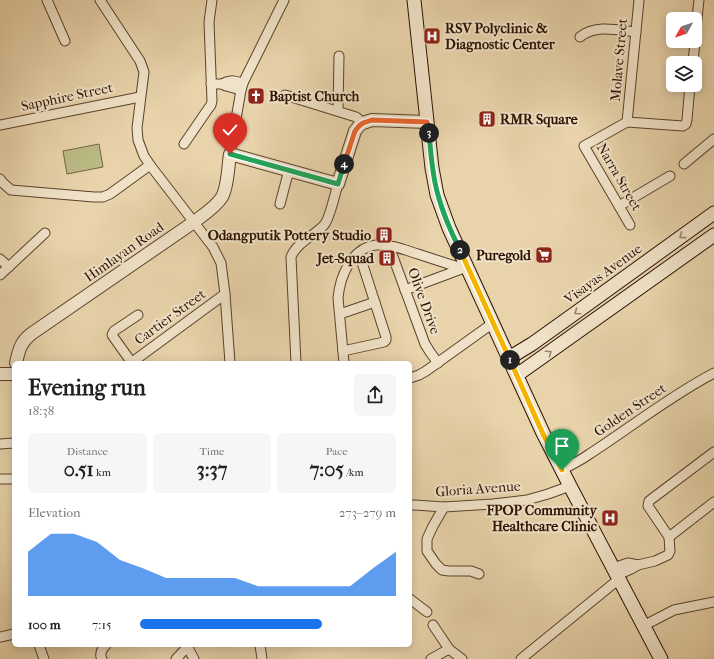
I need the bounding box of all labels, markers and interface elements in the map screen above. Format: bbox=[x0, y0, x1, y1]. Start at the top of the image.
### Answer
north arrow bbox=[666, 12, 702, 48]
map controls bbox=[666, 12, 702, 92]
street label: Molave Street bbox=[607, 18, 631, 102]
place label: RSV Polyclinic & Diagnostic Center bbox=[445, 20, 556, 53]
hospital icon: RSV Polyclinic & Diagnostic Center bbox=[422, 26, 442, 46]
button: layers bbox=[666, 56, 702, 92]
street label: Sapphire Street bbox=[19, 79, 115, 115]
church icon: Baptist Church bbox=[246, 86, 266, 106]
place label: Baptist Church bbox=[269, 88, 361, 105]
building icon: RMR Square bbox=[477, 109, 497, 129]
place label: RMR Square bbox=[500, 111, 578, 128]
pin bbox=[213, 113, 247, 154]
icon: check bbox=[219, 119, 241, 141]
pin: 3 bbox=[419, 123, 439, 143]
text: 3 bbox=[427, 126, 431, 139]
street label: Narra Street bbox=[593, 140, 645, 214]
pin: 4 bbox=[334, 154, 354, 174]
text: 4 bbox=[341, 157, 347, 170]
street label: Himlayan Road bbox=[81, 218, 167, 286]
building icon: Odangputik Pottery Studio bbox=[374, 225, 394, 245]
place label: Odangputik Pottery Studio bbox=[208, 227, 371, 244]
one-way arrow bbox=[680, 231, 687, 238]
pin: 2 bbox=[450, 240, 470, 260]
street label: Visayas Avenue bbox=[560, 240, 645, 308]
text: 2 bbox=[457, 243, 463, 256]
supermarket icon: Puregold bbox=[534, 245, 554, 265]
place label: Puregold bbox=[476, 247, 532, 264]
building icon: Jet-Squad bbox=[377, 248, 397, 268]
place label: Jet-Squad bbox=[315, 250, 375, 267]
street label: Olive Drive bbox=[404, 265, 444, 337]
street label: Cartier Street bbox=[131, 285, 209, 349]
one-way arrow bbox=[574, 307, 581, 315]
pin: 1 bbox=[500, 350, 520, 370]
one-way arrow bbox=[545, 350, 552, 358]
text: 1 bbox=[508, 353, 512, 366]
button: share bbox=[354, 374, 396, 416]
text: Evening run bbox=[28, 375, 146, 401]
street label: Golden Street bbox=[591, 380, 669, 440]
text: 18:38 bbox=[28, 403, 54, 418]
pin bbox=[545, 429, 579, 470]
icon: arrive bbox=[551, 435, 573, 457]
text: Distance bbox=[67, 445, 108, 458]
text: Time bbox=[199, 445, 224, 458]
text: Pace bbox=[326, 445, 348, 458]
text: 0.51 bbox=[64, 458, 94, 481]
text: 3:37 bbox=[197, 458, 227, 481]
text: 7:05 bbox=[310, 458, 344, 481]
text: km bbox=[94, 466, 111, 479]
text: /km bbox=[344, 466, 364, 479]
street label: Gloria Avenue bbox=[435, 478, 521, 500]
place label: FPOP Community Healthcare Clinic bbox=[486, 502, 599, 535]
text: Elevation bbox=[28, 505, 81, 520]
text: 273–279 m bbox=[339, 505, 396, 520]
hospital icon: FPOP Community Healthcare Clinic bbox=[600, 508, 620, 528]
text: 100 m bbox=[28, 617, 61, 632]
text: 7:15 bbox=[92, 617, 112, 632]

